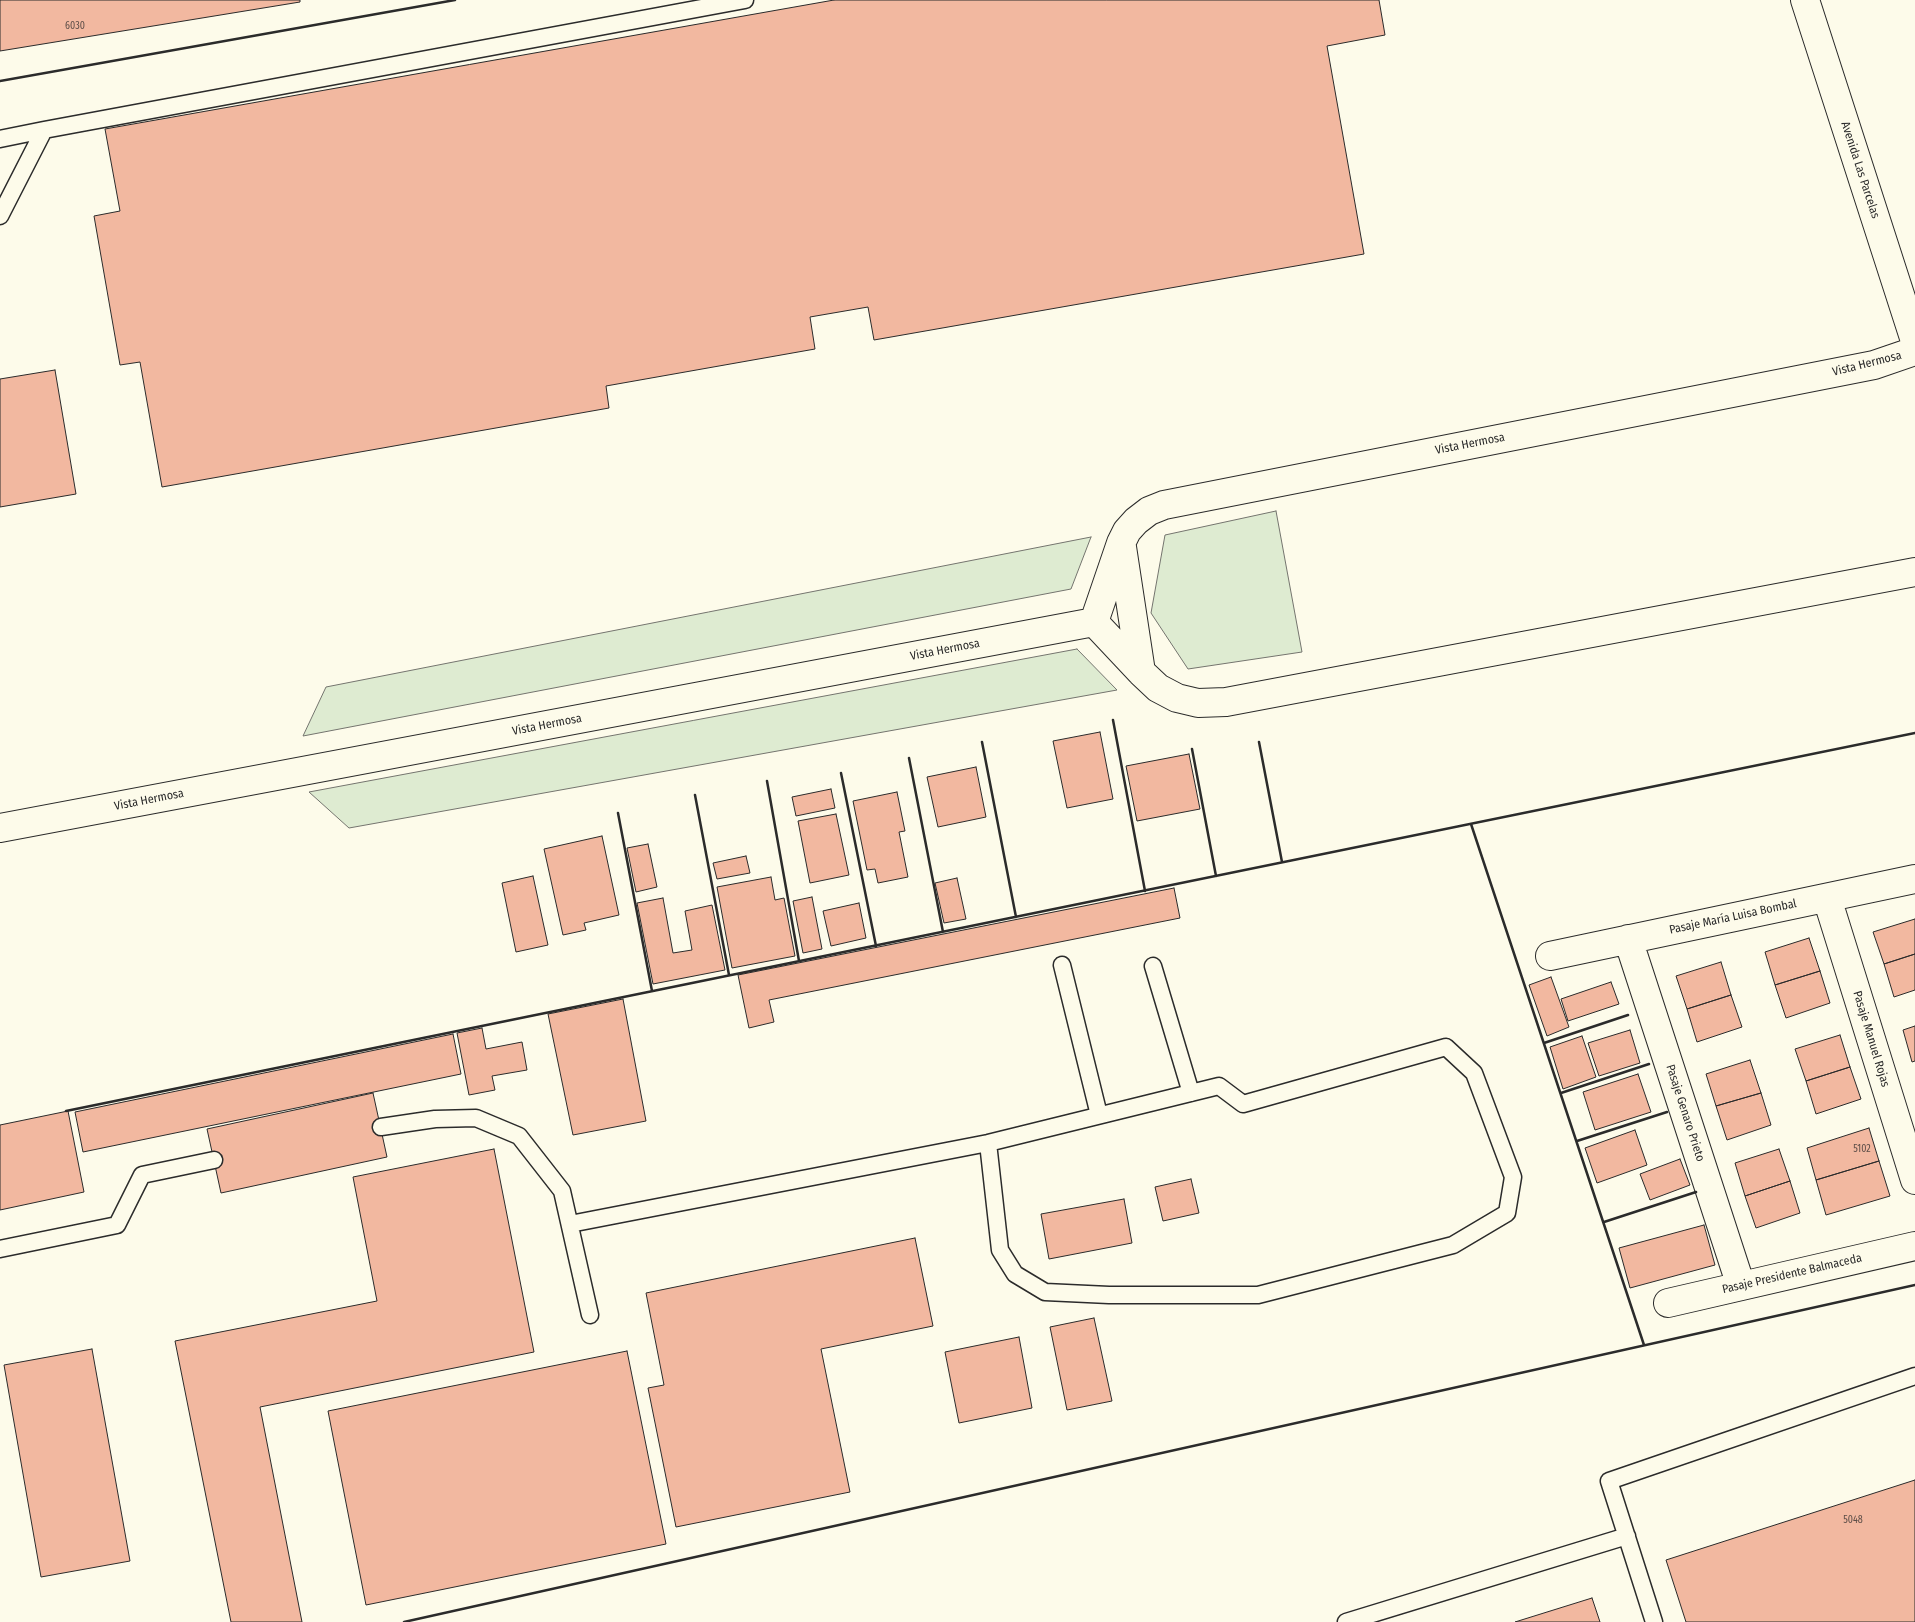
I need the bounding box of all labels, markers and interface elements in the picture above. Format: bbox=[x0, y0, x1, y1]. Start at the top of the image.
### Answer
house number: 6030 bbox=[65, 20, 85, 32]
street label: Avenida Las Parcelas bbox=[1838, 120, 1882, 220]
street label: Vista Hermosa bbox=[1831, 348, 1903, 380]
street label: Vista Hermosa bbox=[1434, 430, 1506, 458]
street label: Vista Hermosa bbox=[909, 636, 981, 664]
street label: Vista Hermosa bbox=[511, 711, 583, 739]
street label: Vista Hermosa bbox=[113, 786, 185, 814]
street label: Pasaje María Luisa Bombal bbox=[1668, 896, 1798, 938]
street label: Pasaje Manuel Rojas bbox=[1850, 989, 1892, 1089]
street label: Pasaje Genaro Prieto bbox=[1663, 1063, 1707, 1163]
house number: 5102 bbox=[1853, 1143, 1871, 1155]
street label: Pasaje Presidente Balmaceda bbox=[1721, 1251, 1863, 1297]
house number: 5048 bbox=[1843, 1514, 1863, 1526]

